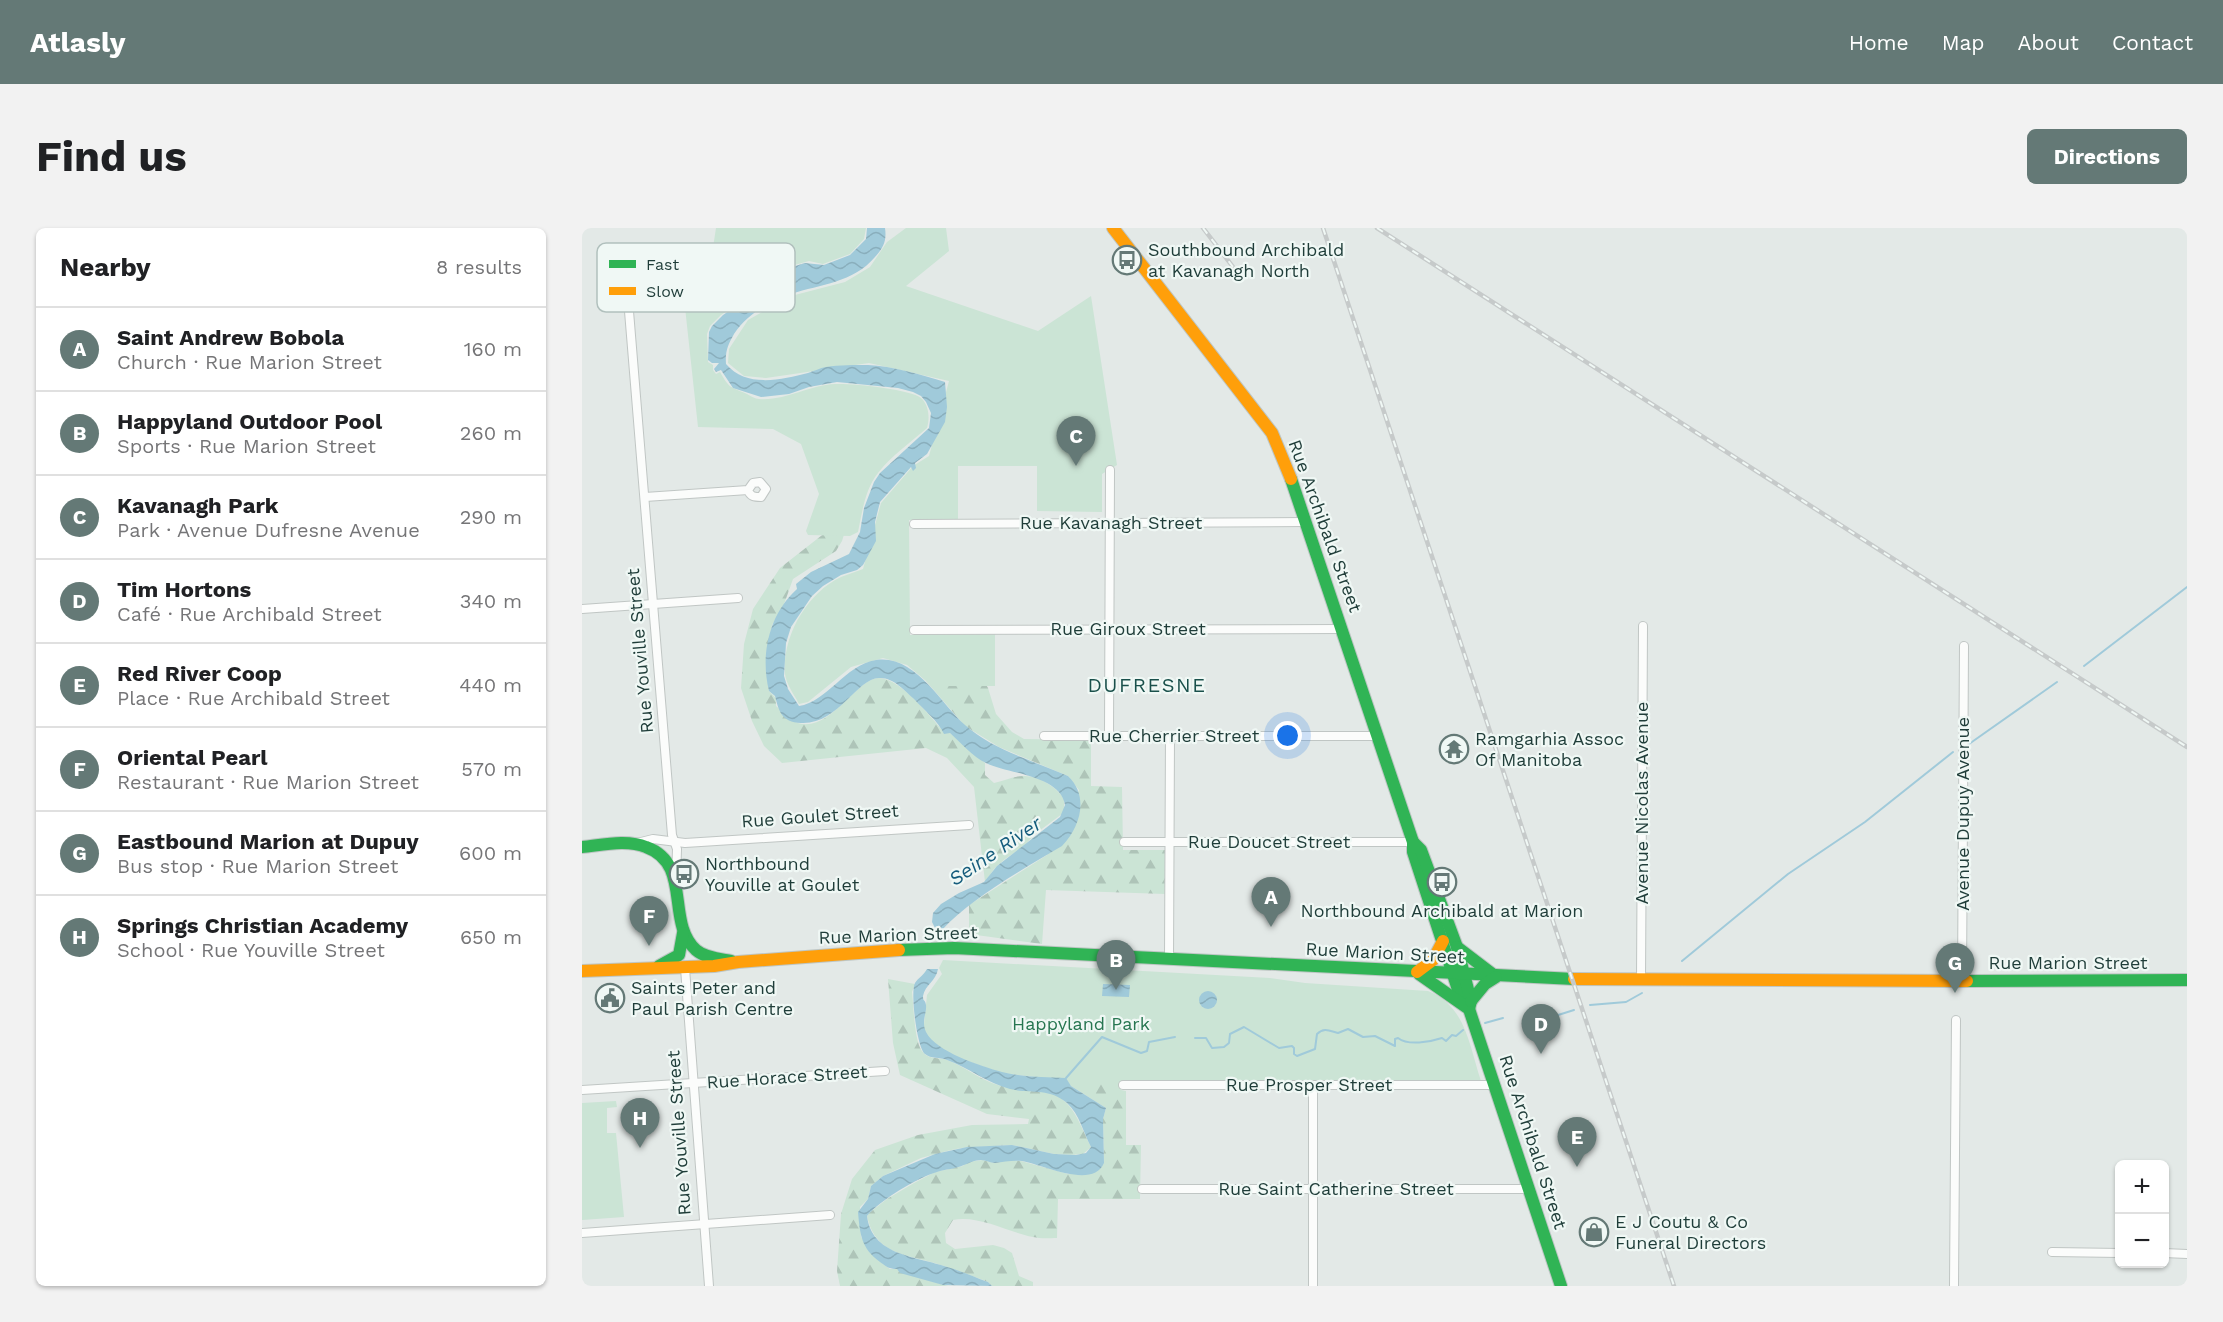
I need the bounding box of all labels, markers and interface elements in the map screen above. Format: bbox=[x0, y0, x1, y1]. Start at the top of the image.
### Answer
text: Atlasly bbox=[30, 26, 125, 59]
text: Home bbox=[1849, 30, 1909, 55]
text: Map bbox=[1942, 30, 1985, 55]
text: About bbox=[2018, 30, 2079, 55]
text: Contact bbox=[2112, 30, 2193, 55]
button: Directions bbox=[2027, 129, 2187, 184]
text: Find us bbox=[36, 132, 187, 181]
place label: Southbound Archibald at Kavanagh North bbox=[1148, 239, 1344, 281]
legend bbox=[597, 243, 795, 312]
bus stop icon: Southbound Archibald at Kavanagh North bbox=[1111, 244, 1143, 276]
text: Nearby bbox=[60, 252, 151, 282]
text: 8 results bbox=[436, 255, 522, 279]
text: Fast bbox=[646, 255, 679, 274]
text: Slow bbox=[646, 282, 684, 301]
text: Saint Andrew Bobola bbox=[117, 325, 344, 350]
text: A bbox=[73, 337, 86, 361]
text: 160 m bbox=[464, 337, 522, 361]
text: Church · Rue Marion Street bbox=[117, 350, 382, 374]
text: Happyland Outdoor Pool bbox=[117, 409, 382, 434]
pin: C bbox=[1056, 416, 1096, 466]
text: B bbox=[73, 421, 86, 445]
text: 260 m bbox=[460, 421, 522, 445]
text: Sports · Rue Marion Street bbox=[117, 434, 376, 458]
street label: Rue Archibald Street bbox=[1284, 437, 1367, 615]
text: Kavanagh Park bbox=[117, 493, 279, 518]
text: C bbox=[73, 505, 86, 529]
text: 290 m bbox=[460, 505, 522, 529]
street label: Rue Kavanagh Street bbox=[1020, 512, 1203, 533]
text: Park · Avenue Dufresne Avenue bbox=[117, 518, 420, 542]
street label: Rue Youville Street bbox=[622, 567, 657, 734]
text: Tim Hortons bbox=[117, 577, 251, 602]
text: D bbox=[72, 589, 87, 613]
text: 340 m bbox=[460, 589, 522, 613]
text: Café · Rue Archibald Street bbox=[117, 602, 382, 626]
street label: Rue Giroux Street bbox=[1050, 618, 1206, 639]
text: Red River Coop bbox=[117, 661, 282, 686]
text: E bbox=[73, 673, 86, 697]
text: 440 m bbox=[459, 673, 522, 697]
district label: DUFRESNE bbox=[1087, 673, 1207, 697]
text: Place · Rue Archibald Street bbox=[117, 686, 390, 710]
street label: Avenue Nicolas Avenue bbox=[1631, 702, 1652, 904]
street label: Avenue Dupuy Avenue bbox=[1952, 717, 1973, 911]
your location bbox=[1273, 721, 1302, 750]
street label: Rue Cherrier Street bbox=[1089, 725, 1260, 746]
place label: Ramgarhia Assoc Of Manitoba bbox=[1475, 728, 1624, 770]
temple icon: Ramgarhia Assoc Of Manitoba bbox=[1438, 733, 1470, 765]
text: Oriental Pearl bbox=[117, 745, 268, 770]
text: F bbox=[73, 757, 86, 781]
text: 570 m bbox=[461, 757, 522, 781]
text: Restaurant · Rue Marion Street bbox=[117, 770, 419, 794]
street label: Rue Goulet Street bbox=[741, 799, 900, 831]
water label: Seine River bbox=[944, 811, 1047, 891]
text: Eastbound Marion at Dupuy bbox=[117, 829, 419, 854]
street label: Rue Doucet Street bbox=[1188, 831, 1351, 852]
text: G bbox=[72, 841, 87, 865]
text: 600 m bbox=[459, 841, 522, 865]
place label: Northbound Youville at Goulet bbox=[705, 853, 860, 895]
text: Bus stop · Rue Marion Street bbox=[117, 854, 398, 878]
bus stop icon: Northbound Youville at Goulet bbox=[668, 858, 700, 890]
bus stop icon: Northbound Archibald at Marion bbox=[1426, 866, 1458, 898]
pin: A bbox=[1252, 878, 1290, 927]
pin: F bbox=[630, 896, 668, 946]
place label: Northbound Archibald at Marion bbox=[1301, 900, 1583, 921]
text: Springs Christian Academy bbox=[117, 913, 408, 938]
street label: Rue Marion Street bbox=[818, 921, 978, 948]
text: H bbox=[72, 925, 87, 949]
text: 650 m bbox=[460, 925, 522, 949]
text: School · Rue Youville Street bbox=[117, 938, 385, 962]
street label: Rue Marion Street bbox=[1305, 938, 1466, 967]
pin: B bbox=[1096, 940, 1136, 990]
pin: G bbox=[1936, 944, 1974, 993]
street label: Rue Marion Street bbox=[1988, 952, 2148, 973]
place label: Saints Peter and Paul Parish Centre bbox=[631, 977, 793, 1019]
public building icon: Saints Peter and Paul Parish Centre bbox=[594, 982, 626, 1014]
pin: D bbox=[1522, 1004, 1560, 1054]
park label: Happyland Park bbox=[1012, 1013, 1150, 1034]
street label: Rue Youville Street bbox=[662, 1049, 695, 1216]
street label: Rue Archibald Street bbox=[1495, 1052, 1572, 1232]
street label: Rue Horace Street bbox=[706, 1060, 869, 1093]
street label: Rue Prosper Street bbox=[1226, 1074, 1393, 1095]
pin: H bbox=[620, 1098, 660, 1148]
pin: E bbox=[1558, 1118, 1596, 1167]
map controls bbox=[2115, 1160, 2169, 1268]
button: + bbox=[2115, 1160, 2169, 1214]
street label: Rue Saint Catherine Street bbox=[1218, 1178, 1454, 1199]
place label: E J Coutu & Co Funeral Directors bbox=[1615, 1211, 1766, 1253]
button: − bbox=[2115, 1214, 2169, 1268]
shop icon: E J Coutu & Co Funeral Directors bbox=[1578, 1216, 1610, 1248]

